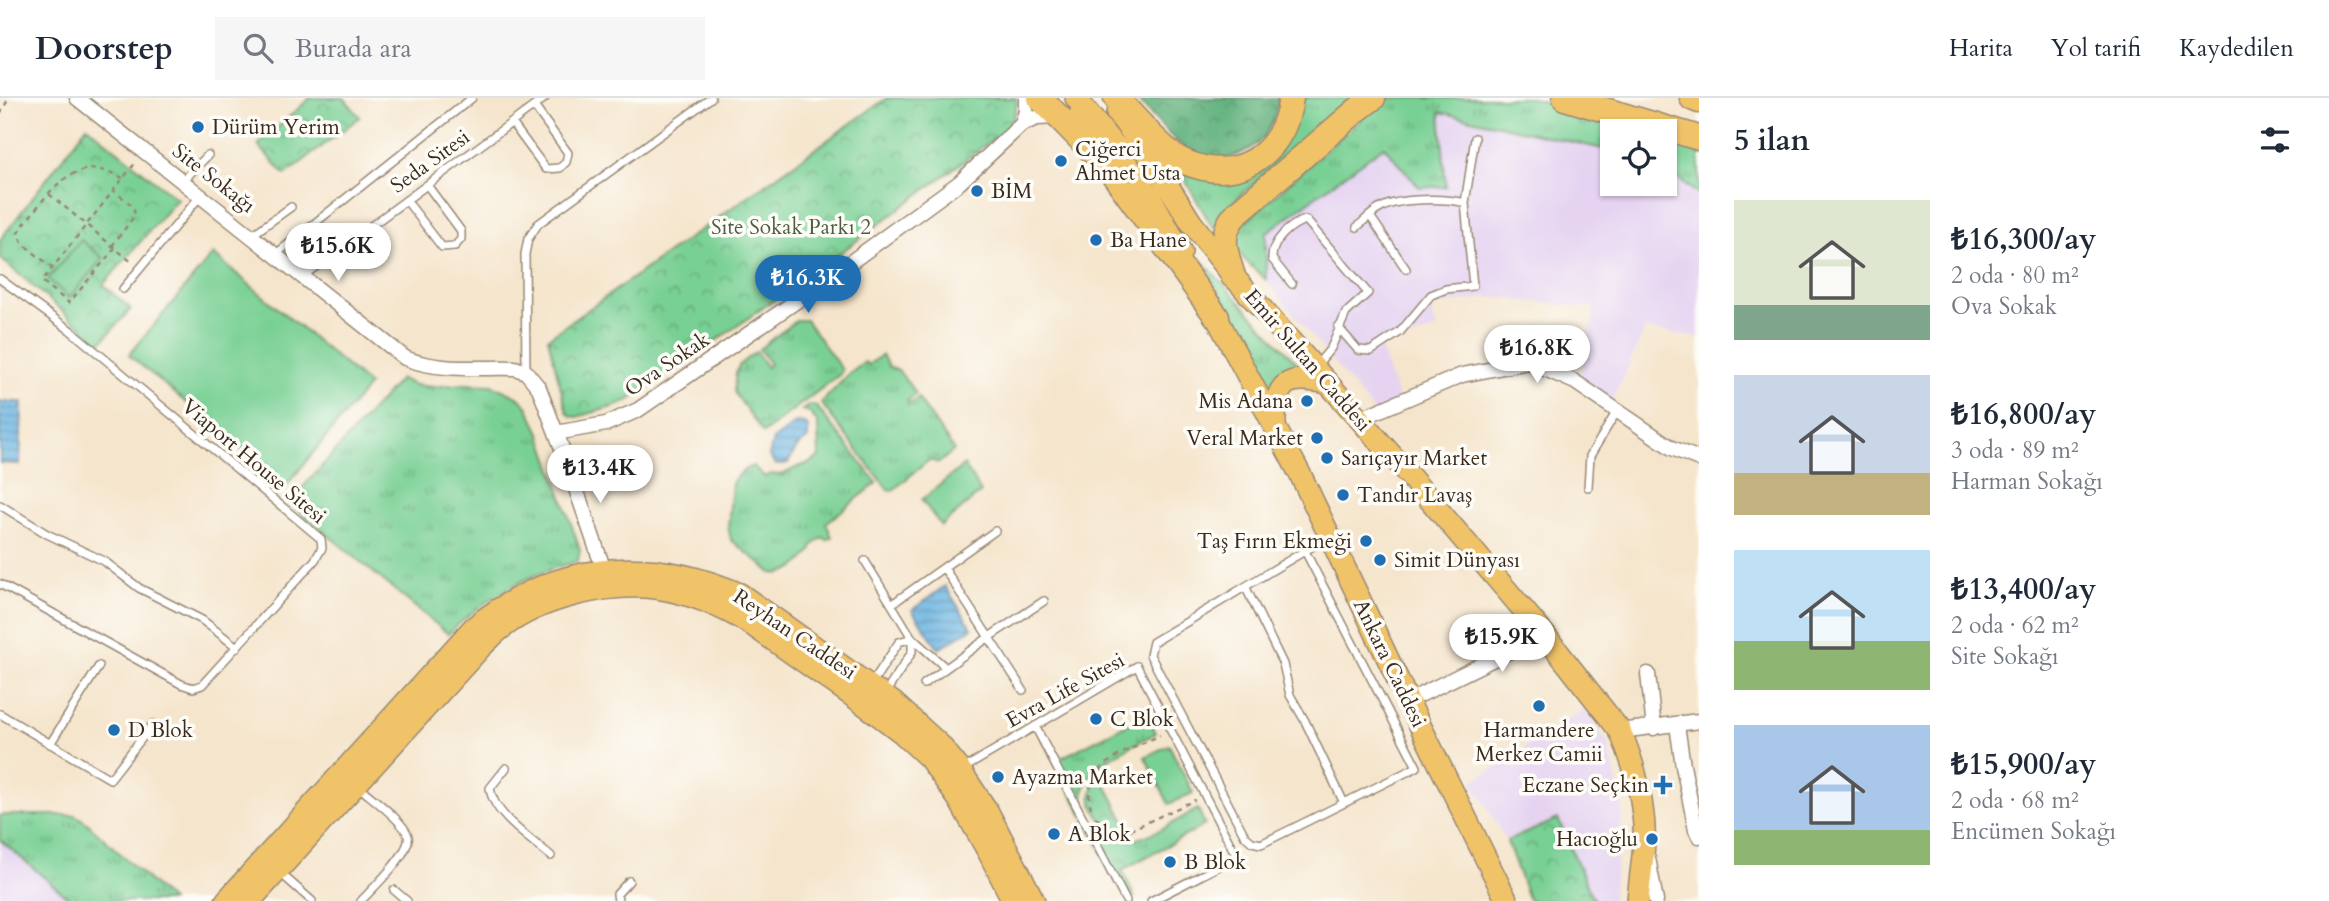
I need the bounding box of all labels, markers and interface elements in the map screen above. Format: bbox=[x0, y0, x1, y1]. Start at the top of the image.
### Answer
search box bbox=[215, 17, 705, 80]
text: Doorstep bbox=[35, 26, 173, 71]
icon: search bbox=[239, 29, 277, 67]
text: Burada ara bbox=[295, 31, 412, 66]
text: Harita bbox=[1949, 32, 2013, 65]
text: Yol tarifi bbox=[2051, 32, 2141, 65]
text: Kaydedilen bbox=[2179, 32, 2294, 65]
place label: Dürüm Yerim bbox=[212, 113, 340, 142]
marker: Dürüm Yerim bbox=[190, 119, 206, 135]
map controls bbox=[1600, 119, 1677, 196]
button: locate bbox=[1600, 119, 1677, 196]
text: 5 ilan bbox=[1734, 120, 1810, 161]
icon: filters bbox=[2256, 121, 2294, 159]
street label: Seda Sitesi bbox=[385, 123, 476, 200]
place label: Ciğerci Ahmet Usta bbox=[1075, 135, 1181, 188]
street label: Site Sokağı bbox=[166, 137, 261, 220]
marker: Ciğerci Ahmet Usta bbox=[1053, 153, 1069, 169]
place label: BİM bbox=[991, 177, 1032, 206]
marker: BİM bbox=[969, 183, 985, 199]
park label: Site Sokak Parkı 2 bbox=[711, 213, 871, 242]
text: ₺16,300/ay bbox=[1951, 219, 2096, 260]
pin: ₺15.6K bbox=[281, 223, 395, 283]
place label: Ba Hane bbox=[1110, 226, 1187, 255]
icon: home bbox=[1790, 228, 1874, 312]
text: ₺15.6K bbox=[301, 230, 375, 261]
marker: Ba Hane bbox=[1088, 232, 1104, 248]
pin: ₺16.3K bbox=[751, 256, 865, 315]
text: 2 oda · 80 m² bbox=[1951, 260, 2079, 291]
text: ₺16.3K bbox=[771, 262, 845, 293]
street label: Emir Sultan Caddesi bbox=[1237, 283, 1378, 438]
text: Ova Sokak bbox=[1951, 291, 2057, 322]
street label: Ova Sokak bbox=[619, 325, 716, 404]
pin: ₺16.8K bbox=[1480, 326, 1594, 385]
text: ₺16.8K bbox=[1500, 332, 1574, 363]
place label: Mis Adana bbox=[1198, 387, 1293, 416]
street label: Viaport House Sitesi bbox=[175, 392, 332, 531]
marker: Mis Adana bbox=[1299, 393, 1315, 409]
text: ₺16,800/ay bbox=[1951, 394, 2096, 435]
icon: home bbox=[1790, 403, 1874, 487]
place label: Veral Market bbox=[1186, 424, 1303, 453]
marker: Veral Market bbox=[1309, 430, 1325, 446]
text: 3 oda · 89 m² bbox=[1951, 435, 2079, 466]
place label: Sarıçayır Market bbox=[1341, 444, 1487, 473]
pin: ₺13.4K bbox=[543, 446, 657, 505]
marker: Sarıçayır Market bbox=[1319, 450, 1335, 466]
text: ₺13.4K bbox=[563, 452, 637, 483]
text: Harman Sokağı bbox=[1951, 466, 2103, 497]
place label: Tandır Lavaş bbox=[1357, 481, 1472, 510]
marker: Tandır Lavaş bbox=[1335, 487, 1351, 503]
place label: Taş Fırın Ekmeği bbox=[1197, 527, 1352, 556]
marker: Taş Fırın Ekmeği bbox=[1358, 533, 1374, 549]
place label: Simit Dünyası bbox=[1394, 546, 1520, 575]
marker: Simit Dünyası bbox=[1372, 552, 1388, 568]
text: ₺13,400/ay bbox=[1951, 569, 2096, 610]
icon: home bbox=[1790, 578, 1874, 662]
street label: Reyhan Caddesi bbox=[727, 582, 862, 687]
street label: Ankara Caddesi bbox=[1346, 594, 1433, 732]
text: 2 oda · 62 m² bbox=[1951, 610, 2079, 641]
pin: ₺15.9K bbox=[1445, 614, 1559, 674]
text: ₺15.9K bbox=[1465, 621, 1539, 652]
text: Site Sokağı bbox=[1951, 641, 2058, 672]
street label: Evra Life Sitesi bbox=[1001, 646, 1130, 735]
marker: Harmandere Merkez Camii bbox=[1531, 698, 1547, 714]
place label: C Blok bbox=[1110, 705, 1175, 734]
marker: C Blok bbox=[1088, 711, 1104, 727]
place label: D Blok bbox=[128, 716, 194, 745]
place label: Harmandere Merkez Camii bbox=[1475, 716, 1603, 769]
marker: D Blok bbox=[106, 722, 122, 738]
text: ₺15,900/ay bbox=[1951, 744, 2096, 785]
icon: home bbox=[1790, 753, 1874, 837]
place label: Ayazma Market bbox=[1012, 763, 1153, 792]
marker: Ayazma Market bbox=[990, 769, 1006, 785]
place label: Eczane Seçkin bbox=[1522, 771, 1649, 800]
marker: Eczane Seçkin bbox=[1655, 777, 1671, 793]
text: 2 oda · 68 m² bbox=[1951, 785, 2079, 816]
text: Encümen Sokağı bbox=[1951, 816, 2116, 847]
place label: A Blok bbox=[1068, 820, 1132, 849]
place label: Hacıoğlu bbox=[1556, 825, 1638, 854]
marker: A Blok bbox=[1046, 826, 1062, 842]
marker: Hacıoğlu bbox=[1644, 831, 1660, 847]
place label: B Blok bbox=[1184, 848, 1247, 877]
marker: B Blok bbox=[1162, 854, 1178, 870]

